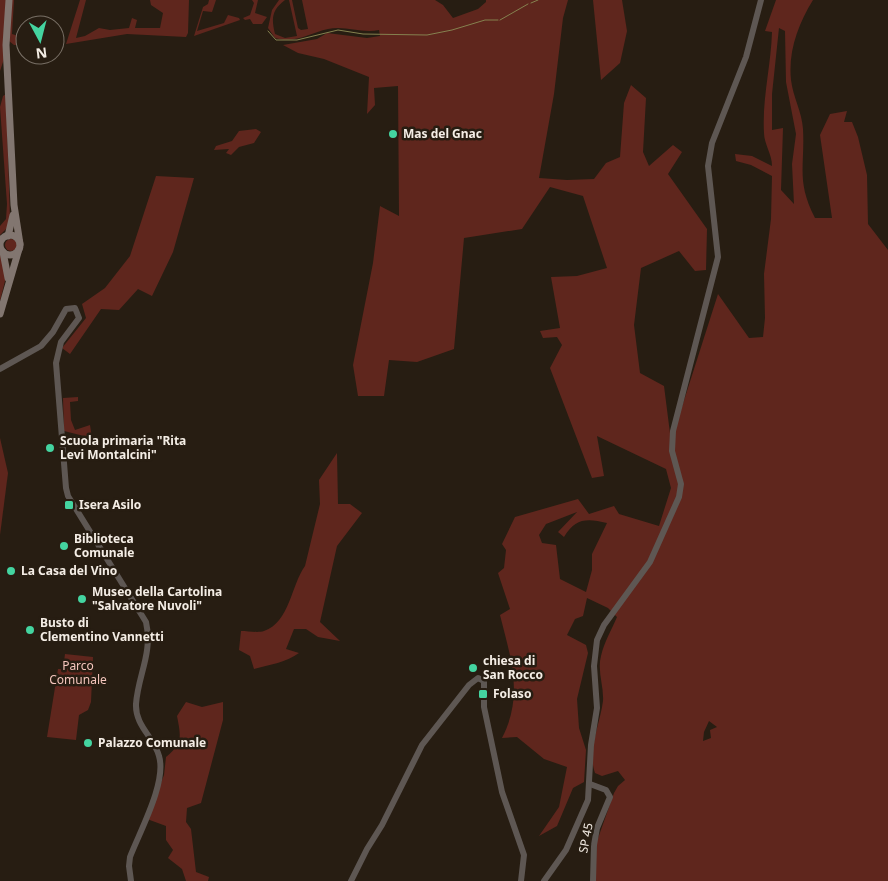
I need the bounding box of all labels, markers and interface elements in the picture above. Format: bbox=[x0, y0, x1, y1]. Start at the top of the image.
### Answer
north arrow bbox=[15, 15, 65, 65]
text: N bbox=[35, 43, 48, 64]
place label: Mas del Gnac bbox=[403, 125, 482, 142]
marker: Mas del Gnac bbox=[387, 128, 399, 140]
place label: Scuola primaria "Rita Levi Montalcini" bbox=[60, 432, 186, 463]
marker: Scuola primaria "Rita Levi Montalcini" bbox=[44, 442, 56, 454]
place label: Isera Asilo bbox=[79, 496, 141, 513]
marker: Isera Asilo bbox=[63, 499, 75, 511]
place label: Biblioteca Comunale bbox=[74, 530, 134, 561]
marker: Biblioteca Comunale bbox=[58, 540, 70, 552]
place label: La Casa del Vino bbox=[21, 562, 117, 579]
marker: La Casa del Vino bbox=[5, 565, 17, 577]
place label: Museo della Cartolina "Salvatore Nuvoli" bbox=[92, 583, 222, 614]
marker: Museo della Cartolina "Salvatore Nuvoli" bbox=[76, 593, 88, 605]
place label: Busto di Clementino Vannetti bbox=[40, 614, 164, 645]
marker: Busto di Clementino Vannetti bbox=[24, 624, 36, 636]
place label: chiesa di San Rocco bbox=[483, 652, 543, 683]
park label: Parco Comunale bbox=[49, 657, 107, 688]
marker: chiesa di San Rocco bbox=[467, 662, 479, 674]
place label: Folaso bbox=[493, 685, 531, 702]
marker: Folaso bbox=[477, 688, 489, 700]
place label: Palazzo Comunale bbox=[98, 734, 206, 751]
marker: Palazzo Comunale bbox=[82, 737, 94, 749]
street label: SP 45 bbox=[574, 821, 597, 855]

